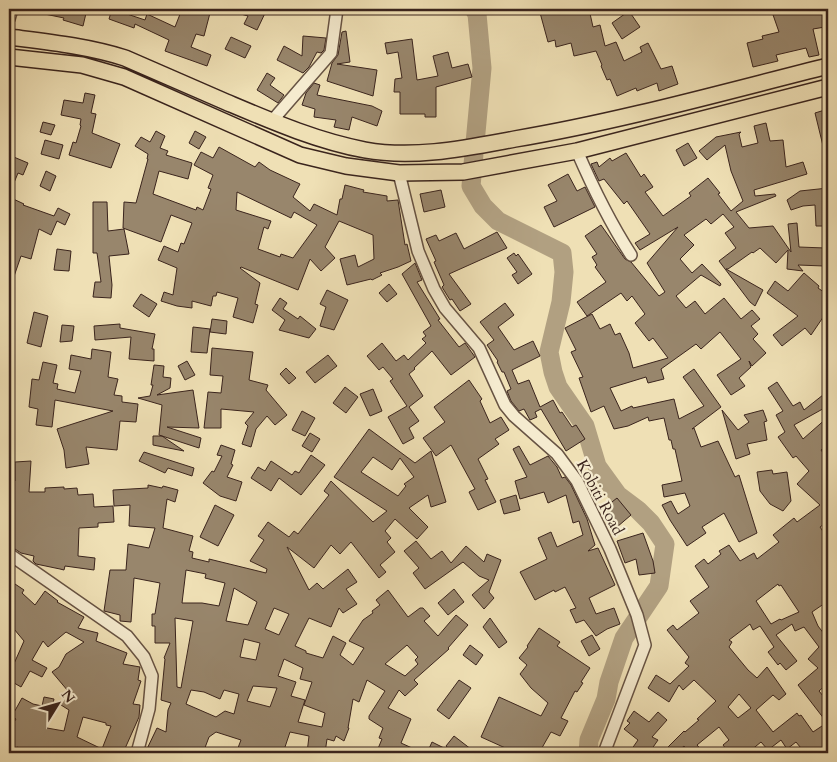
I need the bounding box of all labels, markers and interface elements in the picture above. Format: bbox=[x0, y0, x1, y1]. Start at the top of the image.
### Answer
street label: Kobiti Road bbox=[571, 456, 629, 540]
north arrow bbox=[32, 680, 82, 730]
text: N bbox=[57, 686, 79, 707]

